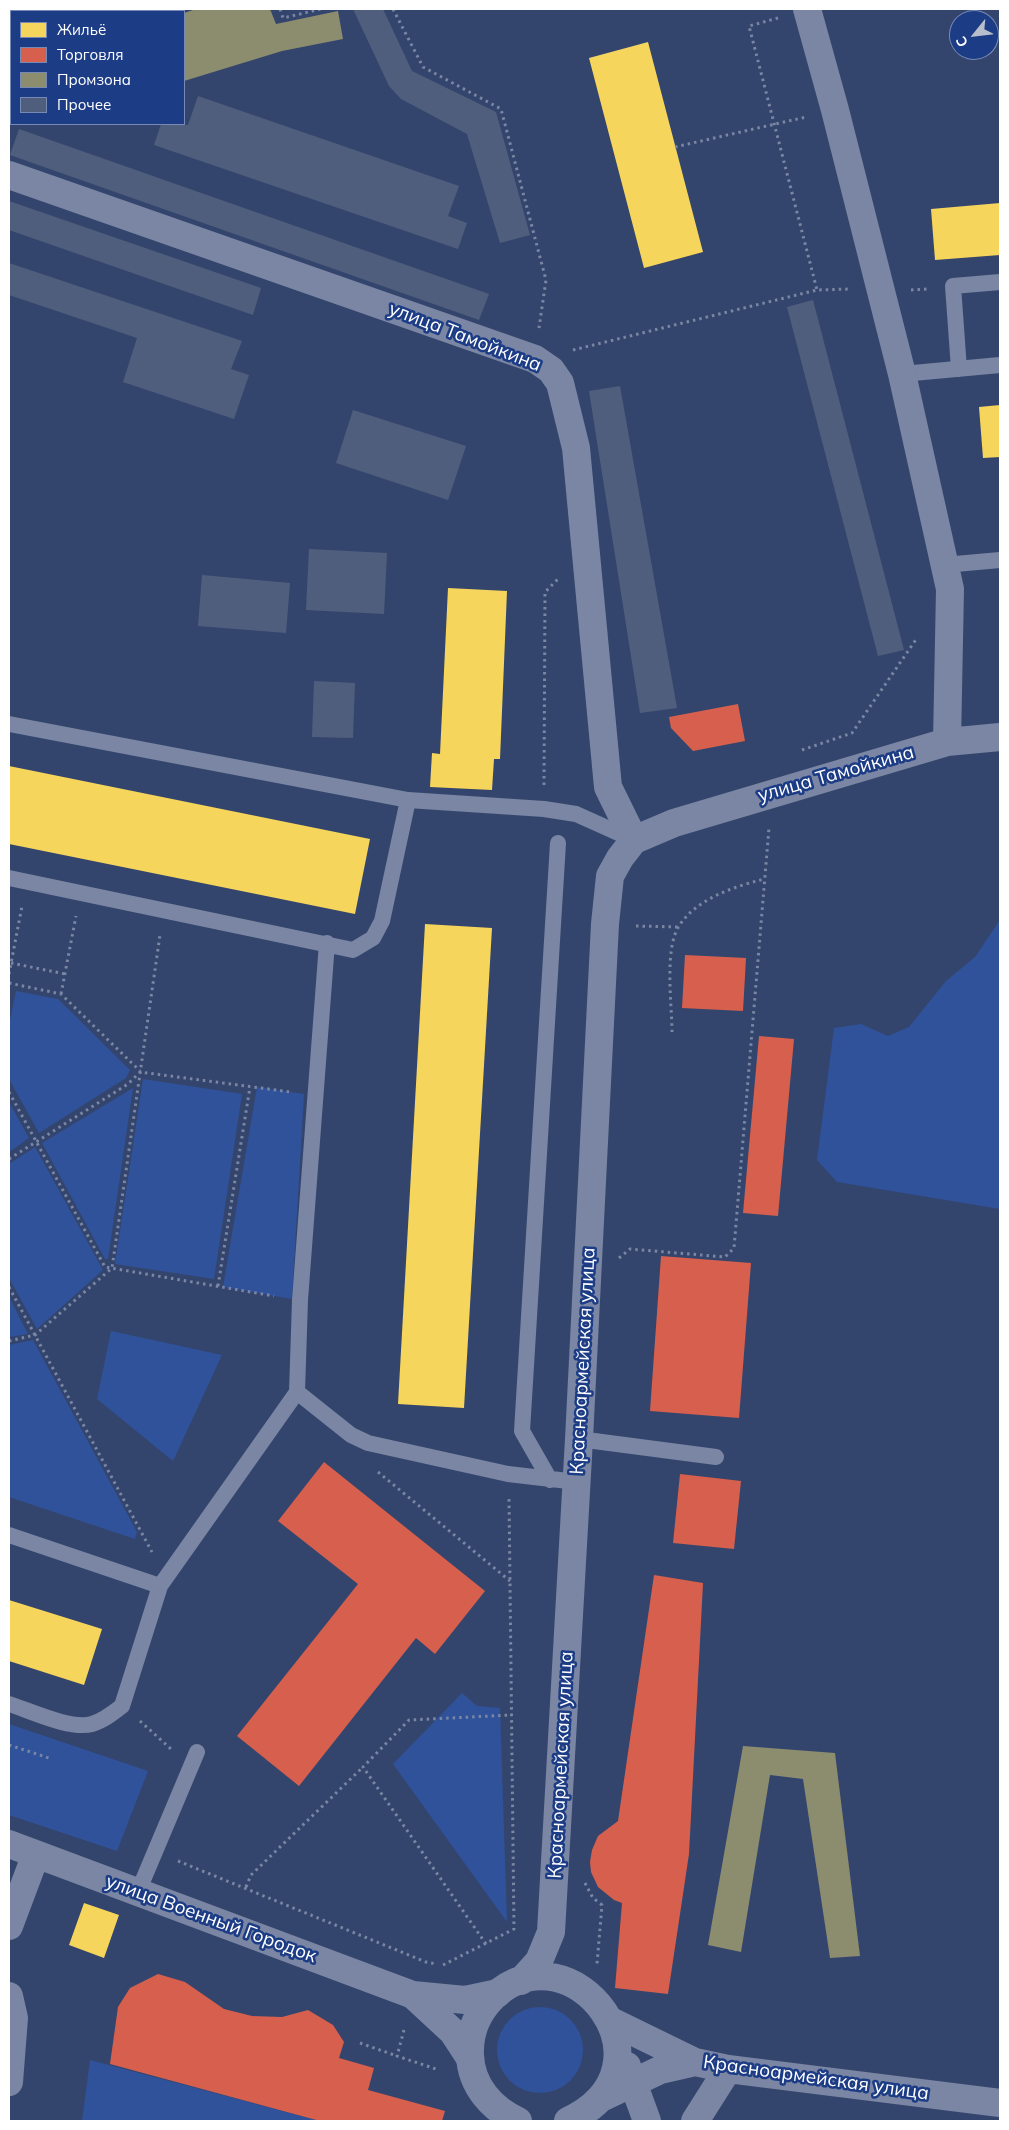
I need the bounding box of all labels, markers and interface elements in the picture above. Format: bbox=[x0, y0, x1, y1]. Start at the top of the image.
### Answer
legend bbox=[10, 10, 185, 125]
north arrow bbox=[949, 10, 999, 60]
text: Жильё bbox=[57, 20, 106, 39]
text: С bbox=[952, 33, 972, 50]
text: Торговля bbox=[57, 45, 124, 64]
text: Промзона bbox=[57, 70, 131, 89]
text: Прочее bbox=[57, 95, 111, 114]
street label: улица Тамойкина bbox=[386, 297, 544, 377]
street label: улица Тамойкина bbox=[755, 741, 917, 807]
street label: Красноармейская улица bbox=[566, 1247, 600, 1475]
street label: Красноармейская улица bbox=[544, 1651, 578, 1879]
street label: улица Военный Городок bbox=[102, 1870, 320, 1968]
street label: Красноармейская улица bbox=[702, 2051, 930, 2105]

